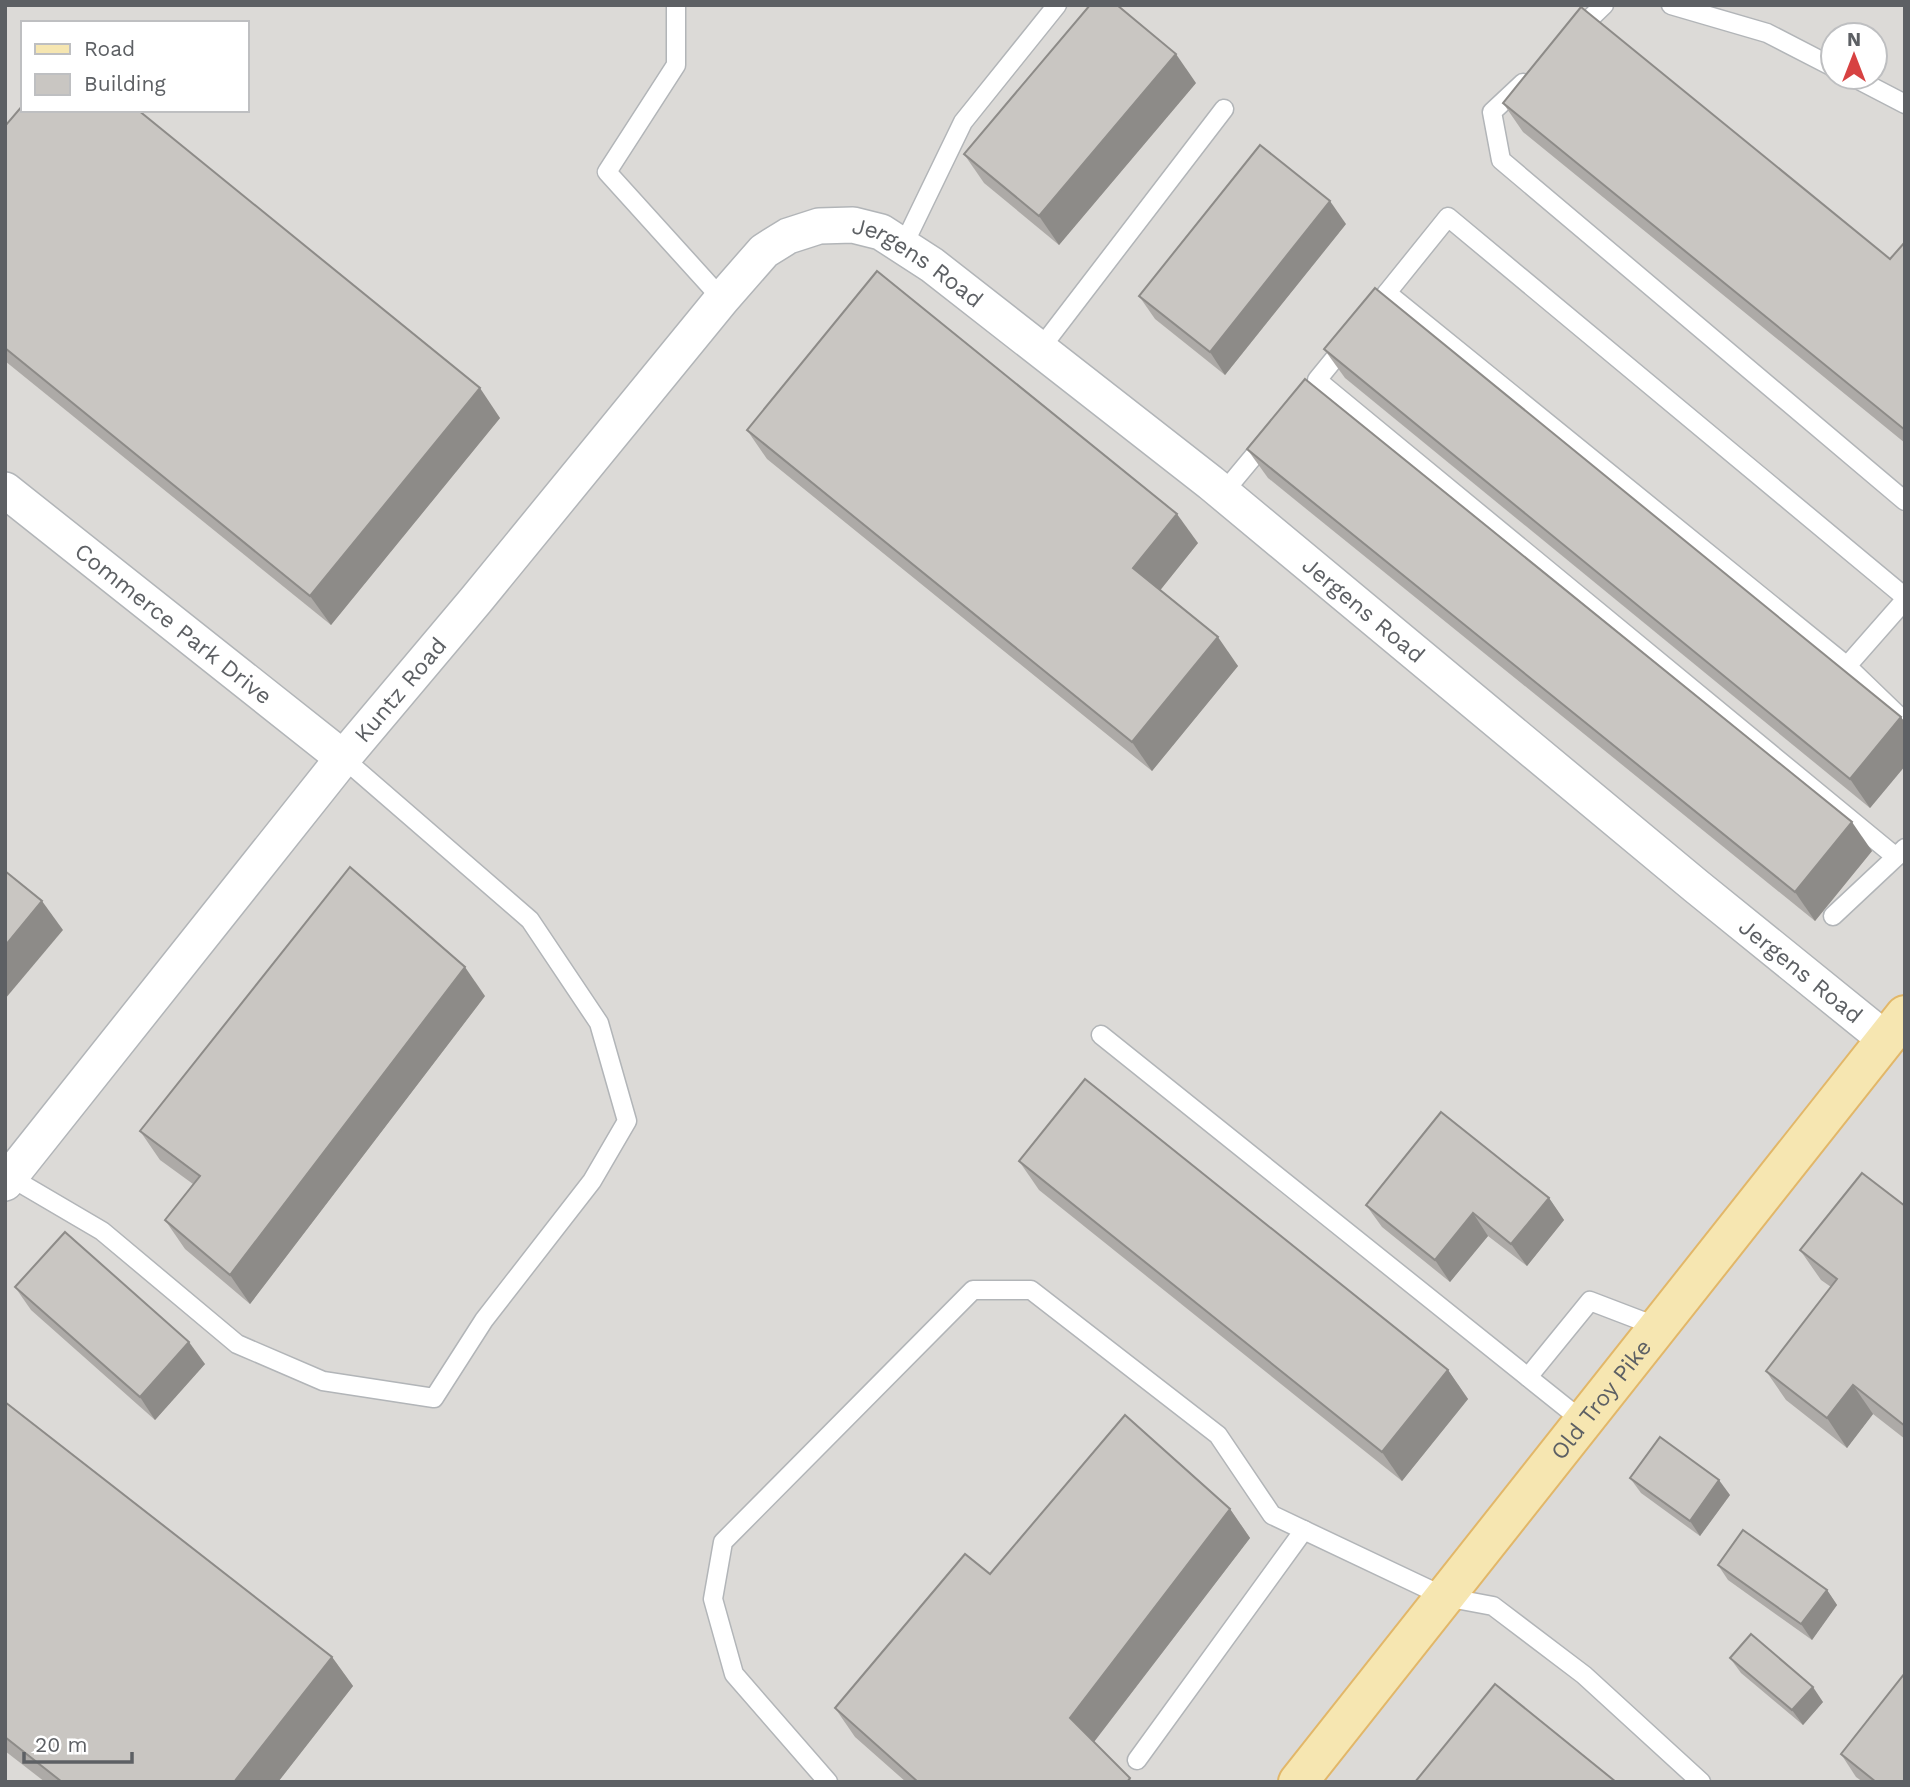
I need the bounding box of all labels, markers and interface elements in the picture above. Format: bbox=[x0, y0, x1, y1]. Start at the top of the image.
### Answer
legend bbox=[21, 21, 248, 112]
north arrow bbox=[1819, 21, 1889, 91]
text: N bbox=[1847, 28, 1861, 51]
text: Road bbox=[84, 36, 135, 61]
text: Building bbox=[84, 71, 166, 96]
street label: Jergens Road bbox=[849, 212, 988, 313]
street label: Commerce Park Drive bbox=[70, 537, 277, 710]
street label: Jergens Road bbox=[1297, 551, 1430, 668]
street label: Kuntz Road bbox=[349, 632, 452, 748]
street label: Jergens Road bbox=[1734, 913, 1868, 1029]
street label: Old Troy Pike bbox=[1545, 1334, 1657, 1465]
scale bar bbox=[24, 1720, 133, 1764]
text: 20 m bbox=[35, 1732, 87, 1757]

